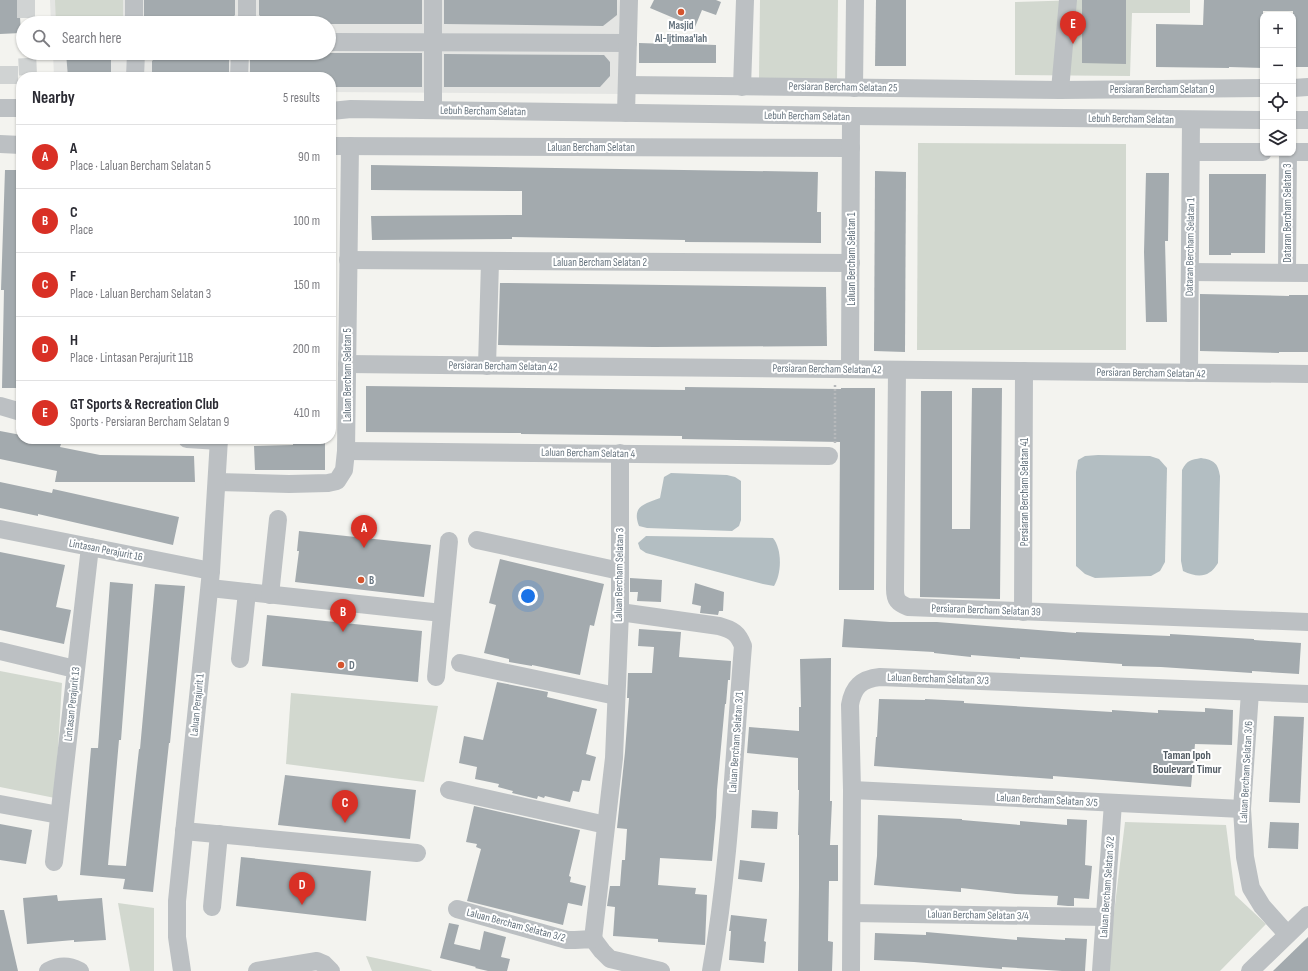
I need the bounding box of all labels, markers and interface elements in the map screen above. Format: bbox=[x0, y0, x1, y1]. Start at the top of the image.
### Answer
marker: Masjid Al-Ijtimaa'iah bbox=[676, 7, 686, 17]
pin: E bbox=[1060, 11, 1086, 44]
map controls bbox=[1260, 12, 1296, 156]
button: + bbox=[1260, 12, 1296, 48]
search box bbox=[16, 16, 336, 60]
place label: Masjid Al-Ijtimaa'iah bbox=[654, 19, 707, 45]
icon: search bbox=[30, 27, 52, 49]
text: Search here bbox=[62, 29, 122, 48]
button: − bbox=[1260, 48, 1296, 84]
street label: Persiaran Bercham Selatan 25 bbox=[789, 80, 897, 94]
street label: Persiaran Bercham Selatan 9 bbox=[1110, 83, 1214, 96]
button: locate bbox=[1260, 84, 1296, 120]
text: Nearby bbox=[32, 88, 75, 108]
text: 5 results bbox=[283, 90, 320, 106]
street label: Lebuh Bercham Selatan bbox=[440, 104, 526, 118]
street label: Lebuh Bercham Selatan bbox=[764, 109, 850, 123]
street label: Lebuh Bercham Selatan bbox=[1088, 112, 1174, 126]
button: layers bbox=[1260, 120, 1296, 156]
text: A bbox=[70, 139, 77, 158]
street label: Laluan Bercham Selatan bbox=[547, 141, 635, 154]
text: A bbox=[42, 149, 48, 165]
text: 90 m bbox=[298, 149, 320, 165]
text: Place · Laluan Bercham Selatan 5 bbox=[70, 158, 211, 174]
street label: Dataran Bercham Selatan 3 bbox=[1281, 163, 1294, 263]
street label: Dataran Bercham Selatan 1 bbox=[1183, 198, 1197, 296]
text: C bbox=[70, 203, 78, 222]
street label: Laluan Bercham Selatan 1 bbox=[845, 212, 858, 306]
text: B bbox=[42, 213, 48, 229]
text: 100 m bbox=[293, 213, 320, 229]
text: Place bbox=[70, 222, 93, 238]
street label: Laluan Bercham Selatan 2 bbox=[553, 256, 647, 269]
text: F bbox=[70, 267, 76, 286]
text: C bbox=[42, 277, 48, 293]
text: 150 m bbox=[294, 277, 320, 293]
text: Place · Laluan Bercham Selatan 3 bbox=[70, 286, 211, 302]
street label: Laluan Bercham Selatan 5 bbox=[341, 328, 354, 422]
text: H bbox=[70, 331, 78, 350]
text: D bbox=[42, 341, 48, 357]
text: 200 m bbox=[293, 341, 320, 357]
text: Place · Lintasan Perajurit 11B bbox=[70, 350, 193, 366]
street label: Persiaran Bercham Selatan 42 bbox=[448, 359, 558, 373]
street label: Persiaran Bercham Selatan 42 bbox=[772, 362, 882, 376]
street label: Persiaran Bercham Selatan 42 bbox=[1096, 366, 1206, 380]
text: GT Sports & Recreation Club bbox=[70, 395, 219, 414]
text: E bbox=[42, 405, 48, 421]
text: 410 m bbox=[294, 405, 320, 421]
text: Sports · Persiaran Bercham Selatan 9 bbox=[70, 414, 229, 430]
street label: Persiaran Bercham Selatan 41 bbox=[1018, 438, 1031, 546]
street label: Laluan Bercham Selatan 4 bbox=[541, 446, 636, 460]
pin: A bbox=[351, 515, 377, 548]
street label: Laluan Bercham Selatan 3 bbox=[612, 527, 626, 622]
street label: Lintasan Perajurit 16 bbox=[68, 536, 144, 564]
place label: B bbox=[369, 574, 374, 587]
marker: B bbox=[356, 575, 366, 585]
your location bbox=[518, 586, 538, 606]
pin: B bbox=[330, 599, 356, 632]
street label: Persiaran Bercham Selatan 39 bbox=[931, 602, 1041, 618]
place label: D bbox=[349, 659, 355, 672]
marker: D bbox=[336, 660, 346, 670]
street label: Lintasan Perajurit 13 bbox=[62, 666, 82, 742]
street label: Laluan Bercham Selatan 3/3 bbox=[887, 671, 990, 687]
street label: Laluan Perajurit 1 bbox=[187, 673, 207, 737]
street label: Laluan Bercham Selatan 3/1 bbox=[726, 691, 746, 793]
street label: Laluan Bercham Selatan 3/6 bbox=[1237, 720, 1255, 823]
district label: Taman Ipoh Boulevard Timur bbox=[1153, 748, 1222, 777]
pin: C bbox=[332, 790, 358, 823]
street label: Laluan Bercham Selatan 3/5 bbox=[996, 791, 1098, 809]
street label: Laluan Bercham Selatan 3/2 bbox=[1097, 835, 1117, 938]
pin: D bbox=[289, 872, 315, 905]
street label: Laluan Bercham Selatan 3/2 bbox=[465, 906, 567, 945]
street label: Laluan Bercham Selatan 3/4 bbox=[927, 908, 1029, 922]

